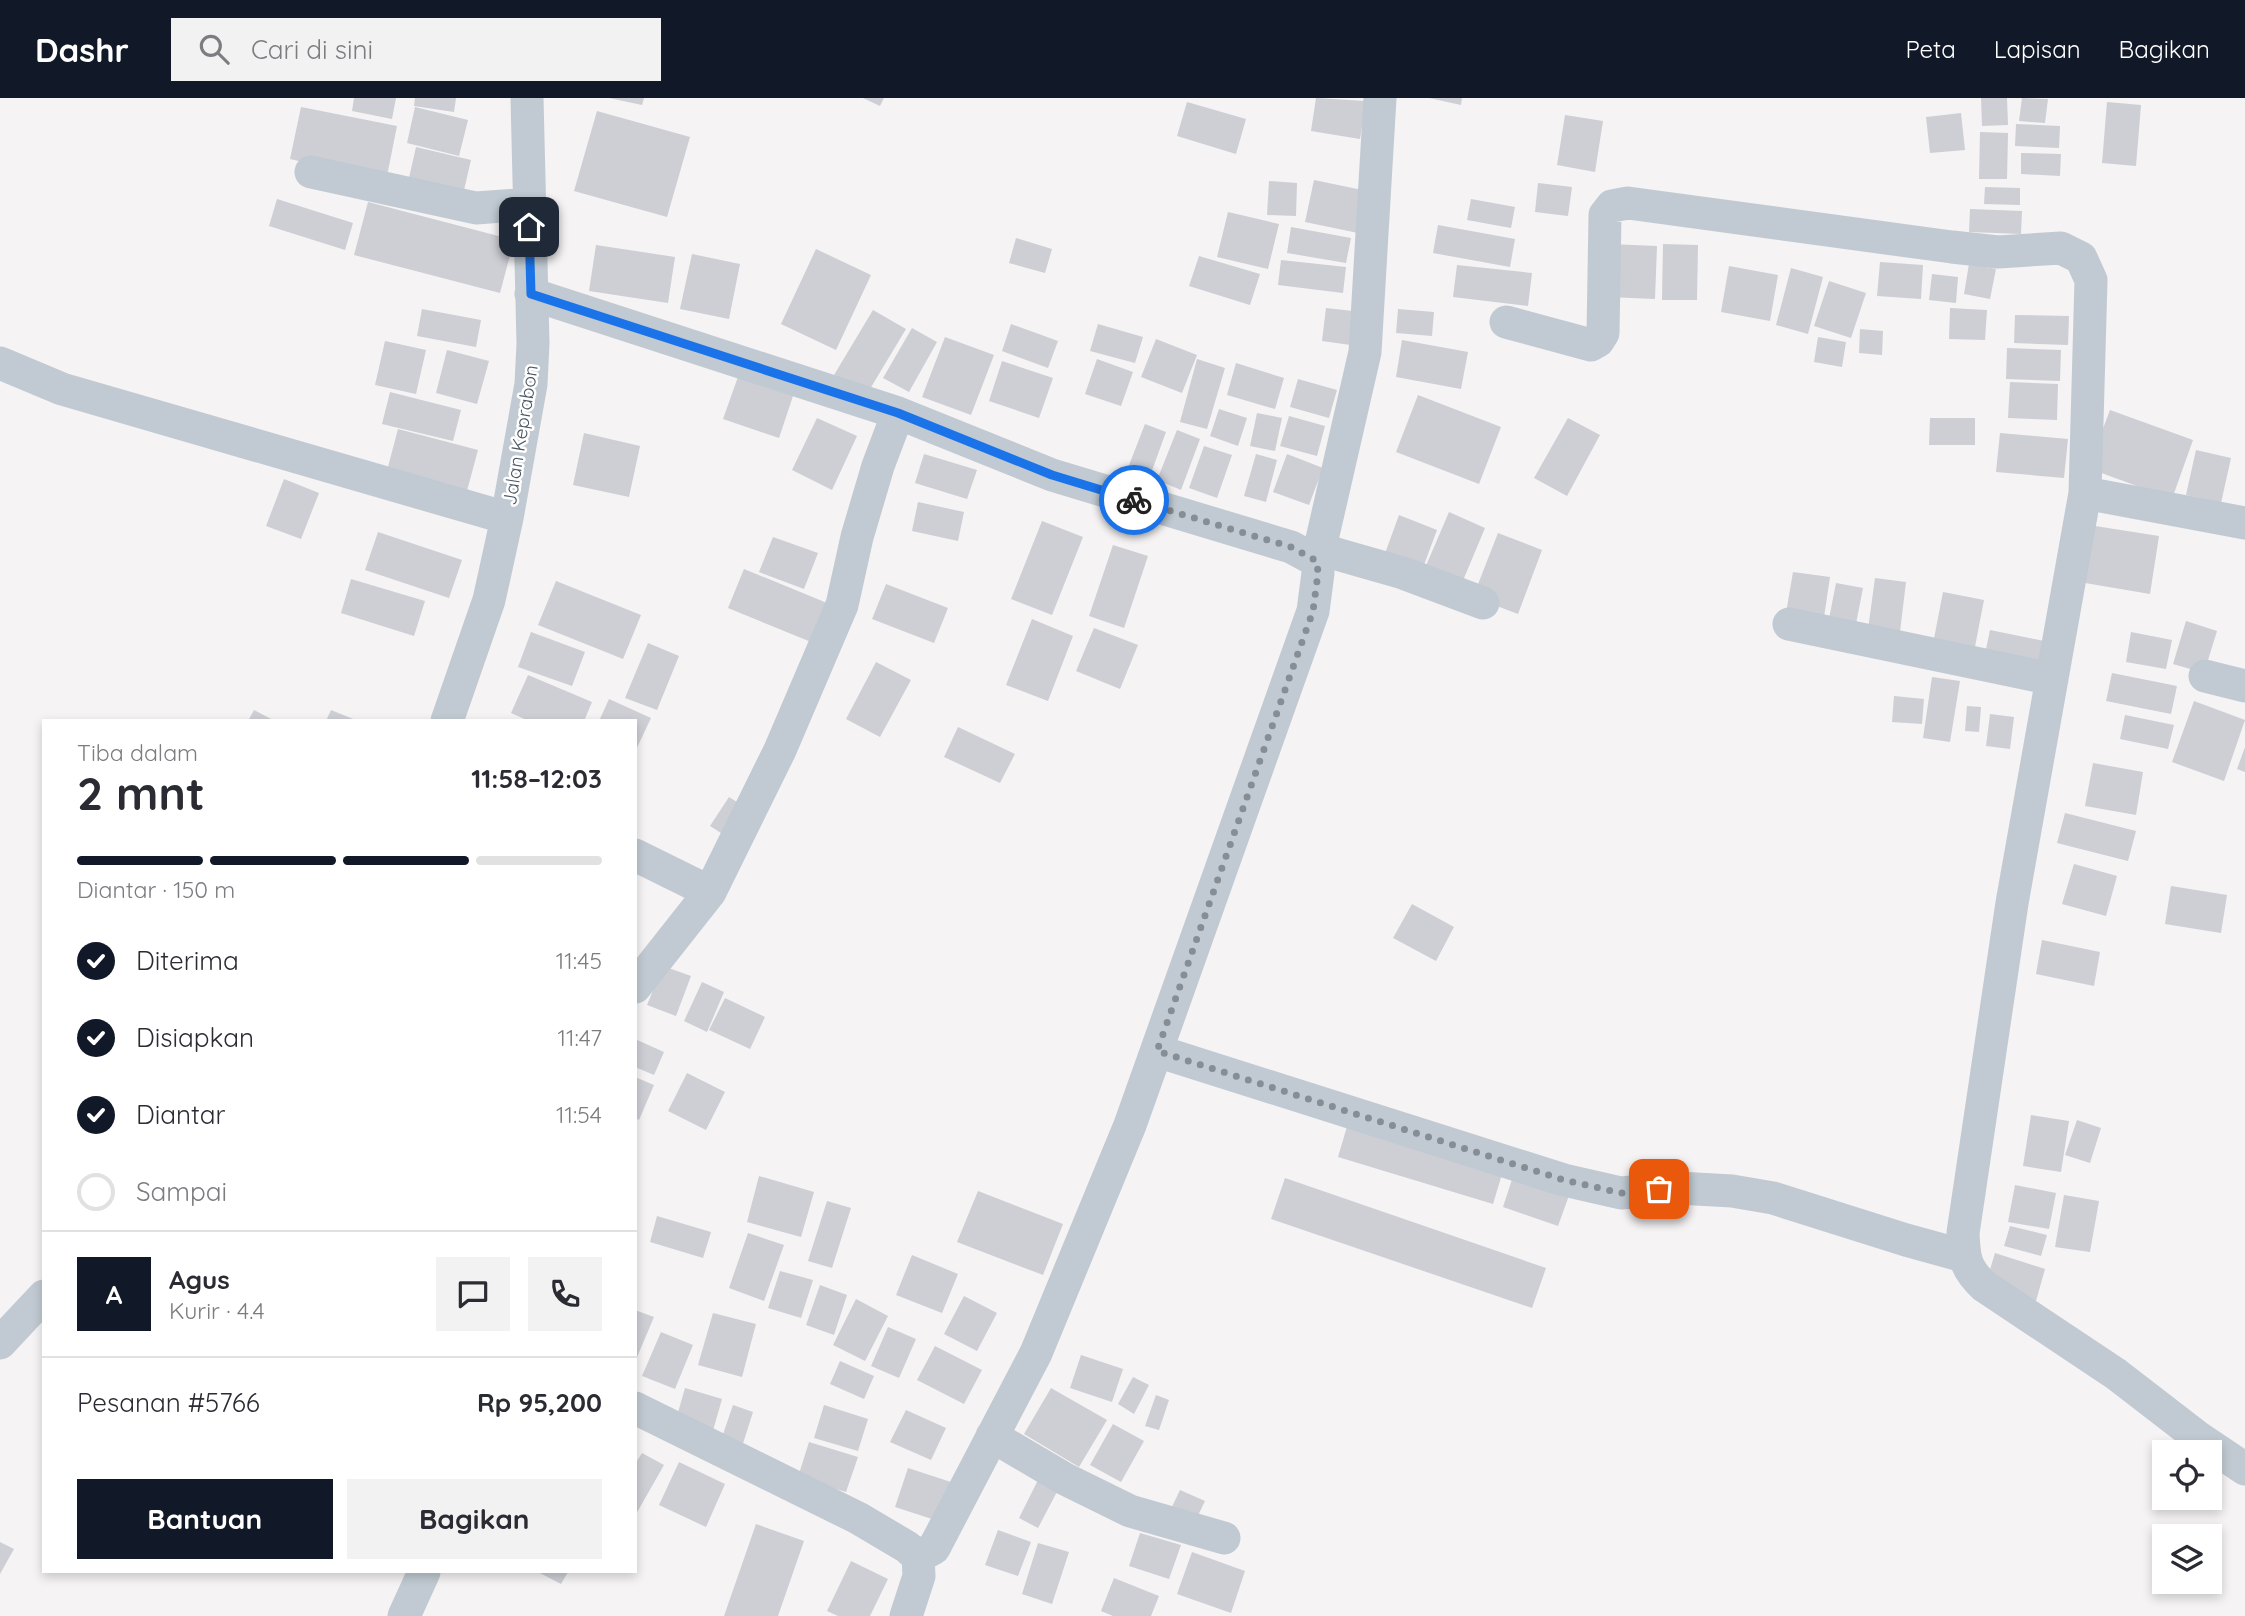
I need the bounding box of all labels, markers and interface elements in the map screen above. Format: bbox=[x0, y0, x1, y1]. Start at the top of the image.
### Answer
search box bbox=[171, 18, 661, 81]
text: Dashr bbox=[35, 29, 129, 70]
icon: search bbox=[195, 30, 233, 68]
text: Cari di sini bbox=[251, 33, 373, 66]
text: Peta bbox=[1905, 34, 1956, 64]
text: Lapisan bbox=[1994, 34, 2081, 64]
text: Bagikan bbox=[2119, 34, 2210, 64]
pin bbox=[499, 197, 559, 257]
icon: home bbox=[510, 208, 548, 246]
street label: Jalan Keprabon bbox=[497, 363, 543, 507]
courier bbox=[1099, 465, 1169, 535]
icon: bike bbox=[1115, 481, 1153, 519]
text: Tiba dalam bbox=[77, 738, 198, 767]
text: 11:58–12:03 bbox=[471, 762, 602, 795]
text: 2 mnt bbox=[77, 764, 205, 822]
text: Diantar · 150 m bbox=[77, 875, 235, 904]
icon: check bbox=[77, 942, 115, 980]
text: Diterima bbox=[136, 944, 239, 977]
text: 11:45 bbox=[556, 946, 602, 975]
icon: check bbox=[77, 1019, 115, 1057]
text: Disiapkan bbox=[136, 1021, 254, 1054]
text: 11:47 bbox=[557, 1023, 602, 1052]
icon: check bbox=[77, 1096, 115, 1134]
text: Diantar bbox=[136, 1098, 226, 1131]
text: 11:54 bbox=[556, 1100, 602, 1129]
pin bbox=[1629, 1159, 1689, 1219]
icon: bag bbox=[1640, 1170, 1678, 1208]
text: Sampai bbox=[136, 1175, 227, 1208]
button: chat bbox=[436, 1257, 510, 1331]
button: phone bbox=[528, 1257, 602, 1331]
text: Agus bbox=[169, 1263, 230, 1296]
text: A bbox=[106, 1278, 122, 1311]
text: Kurir · 4.4 bbox=[169, 1296, 265, 1325]
text: Pesanan #5766 bbox=[77, 1386, 260, 1419]
text: Rp 95,200 bbox=[477, 1386, 602, 1419]
map controls bbox=[2152, 1440, 2222, 1594]
button: locate bbox=[2152, 1440, 2222, 1510]
button: Bantuan bbox=[77, 1479, 333, 1559]
button: Bagikan bbox=[347, 1479, 602, 1559]
button: layers bbox=[2152, 1524, 2222, 1594]

